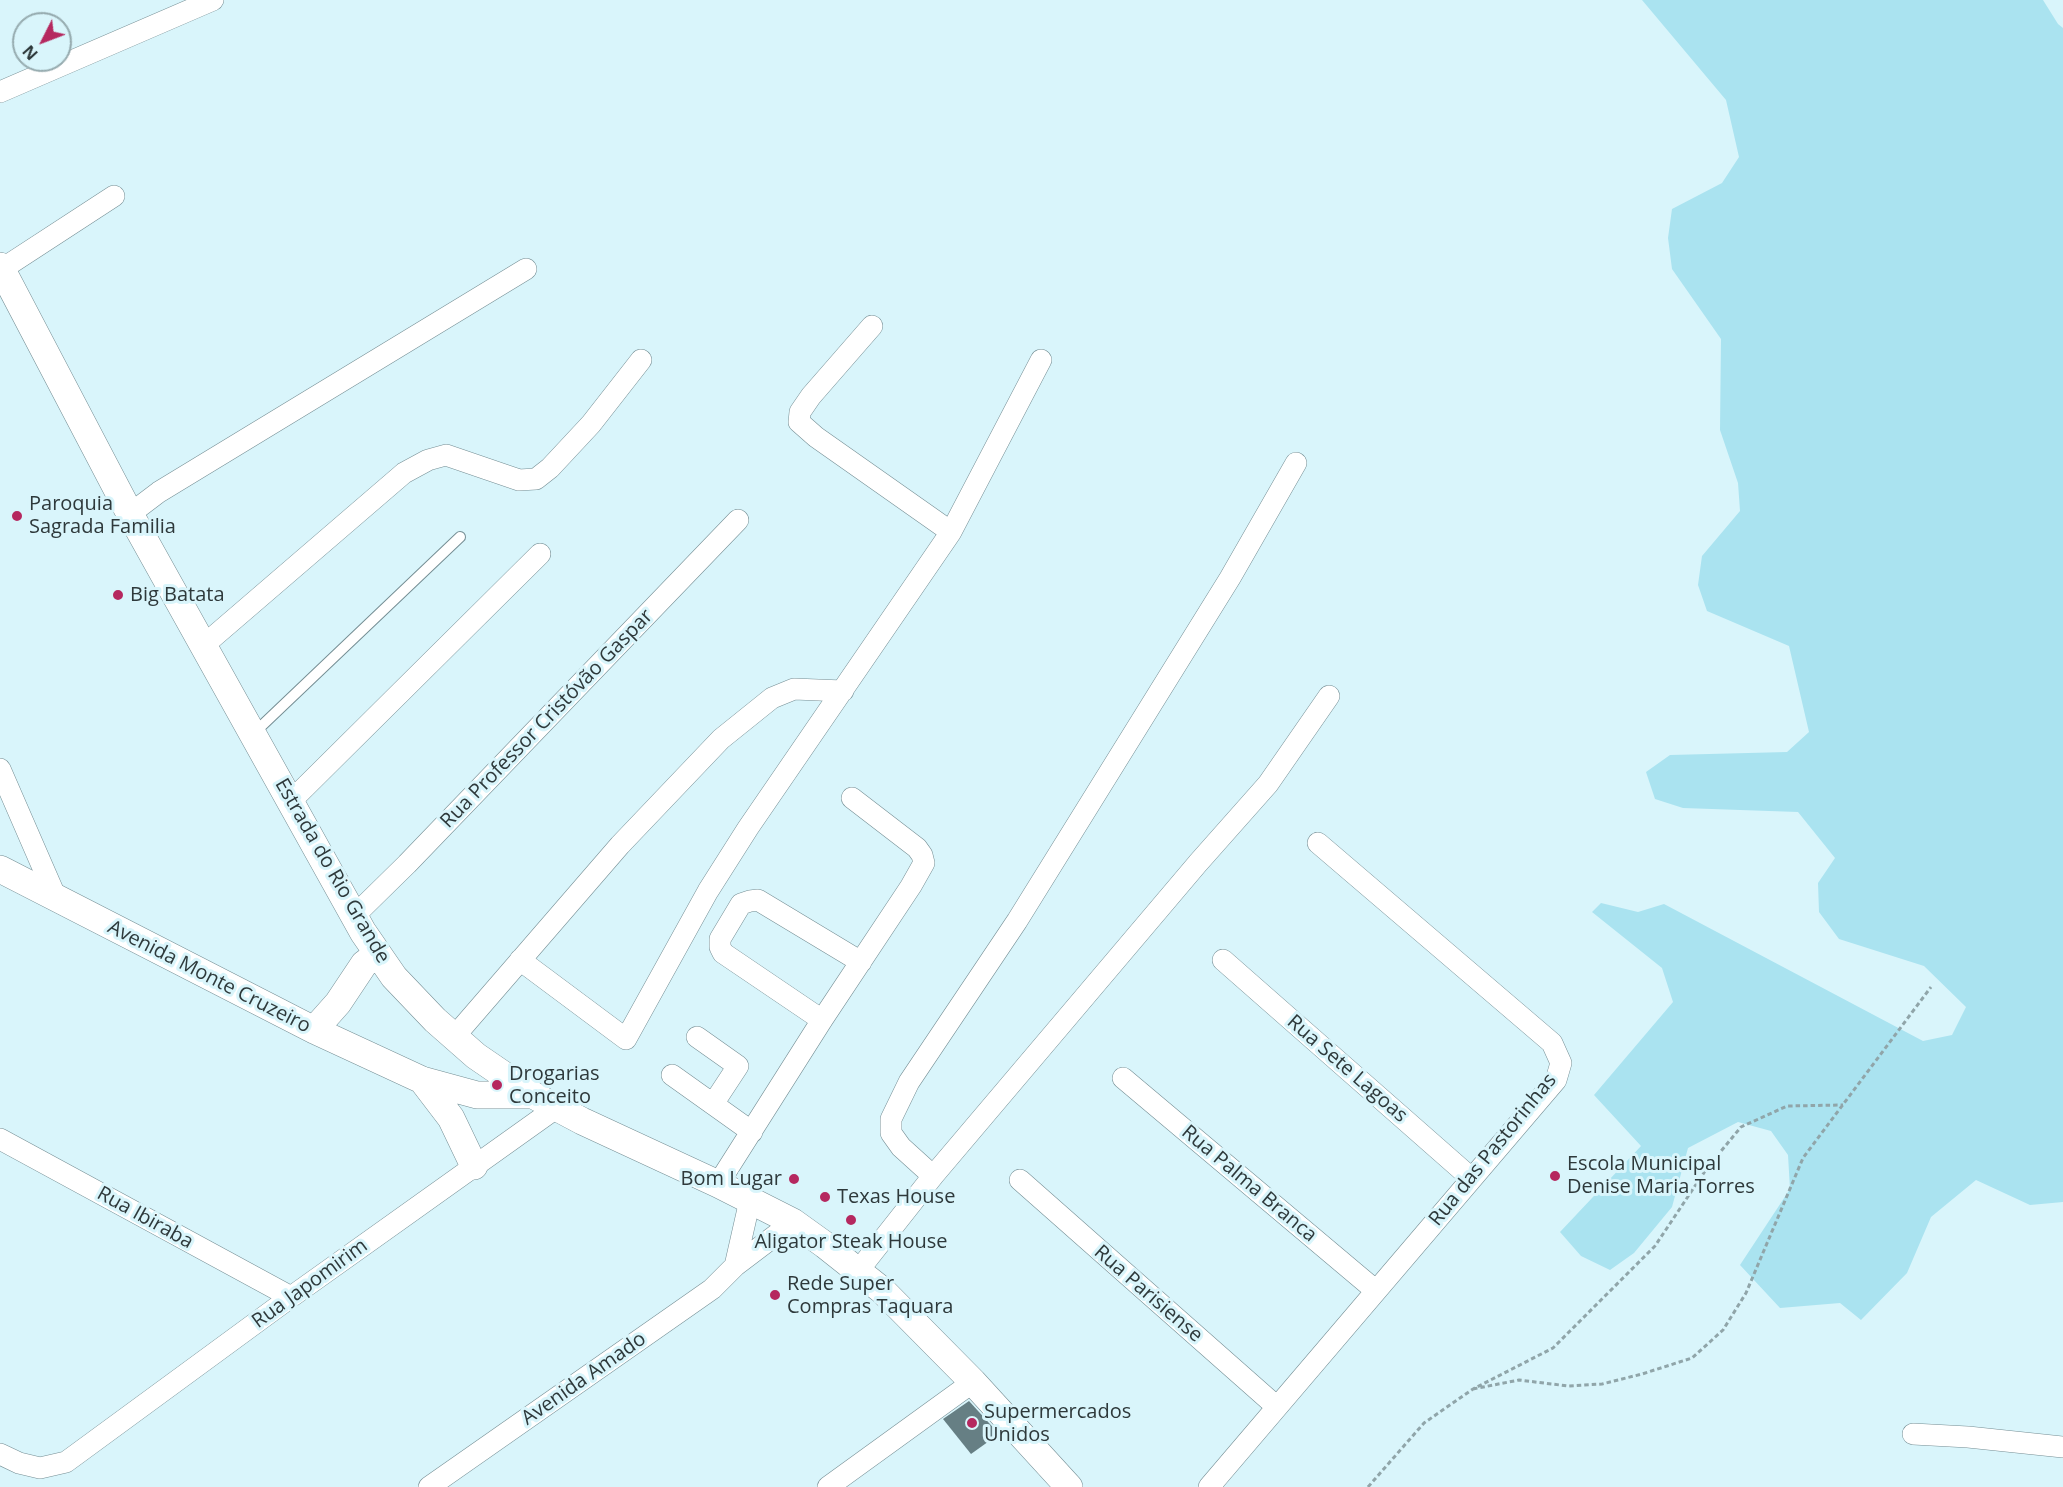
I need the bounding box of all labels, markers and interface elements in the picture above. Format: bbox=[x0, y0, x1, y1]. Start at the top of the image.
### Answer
north arrow bbox=[12, 12, 72, 72]
text: N bbox=[18, 41, 43, 65]
place label: Paroquia Sagrada Familia bbox=[29, 492, 176, 539]
marker: Paroquia Sagrada Familia bbox=[10, 509, 24, 523]
place label: Big Batata bbox=[130, 583, 225, 607]
marker: Big Batata bbox=[111, 588, 125, 602]
street label: Rua Professor Cristóvão Gaspar bbox=[436, 605, 658, 833]
street label: Estrada do Rio Grande bbox=[269, 774, 395, 968]
street label: Avenida Monte Cruzeiro bbox=[104, 915, 314, 1039]
street label: Rua Sete Lagoas bbox=[1282, 1010, 1412, 1128]
place label: Drogarias Conceito bbox=[509, 1062, 600, 1109]
street label: Rua das Pastorinhas bbox=[1424, 1069, 1562, 1231]
marker: Drogarias Conceito bbox=[490, 1078, 504, 1092]
street label: Rua Palma Branca bbox=[1177, 1120, 1321, 1248]
place label: Escola Municipal Denise Maria Torres bbox=[1567, 1152, 1755, 1199]
place label: Bom Lugar bbox=[680, 1167, 782, 1191]
marker: Escola Municipal Denise Maria Torres bbox=[1548, 1169, 1562, 1183]
marker: Bom Lugar bbox=[787, 1172, 801, 1186]
street label: Rua Ibiraba bbox=[93, 1182, 197, 1254]
place label: Texas House bbox=[837, 1185, 955, 1209]
marker: Texas House bbox=[818, 1190, 832, 1204]
marker: Aligator Steak House bbox=[844, 1213, 858, 1227]
place label: Aligator Steak House bbox=[754, 1230, 948, 1254]
street label: Rua Japomirim bbox=[248, 1234, 372, 1334]
street label: Rua Parisiense bbox=[1089, 1240, 1207, 1348]
place label: Rede Super Compras Taquara bbox=[787, 1272, 953, 1319]
marker: Rede Super Compras Taquara bbox=[768, 1288, 782, 1302]
street label: Avenida Amado bbox=[517, 1327, 651, 1431]
place label: Supermercados Unidos bbox=[984, 1400, 1131, 1447]
marker: Supermercados Unidos bbox=[965, 1416, 979, 1430]

